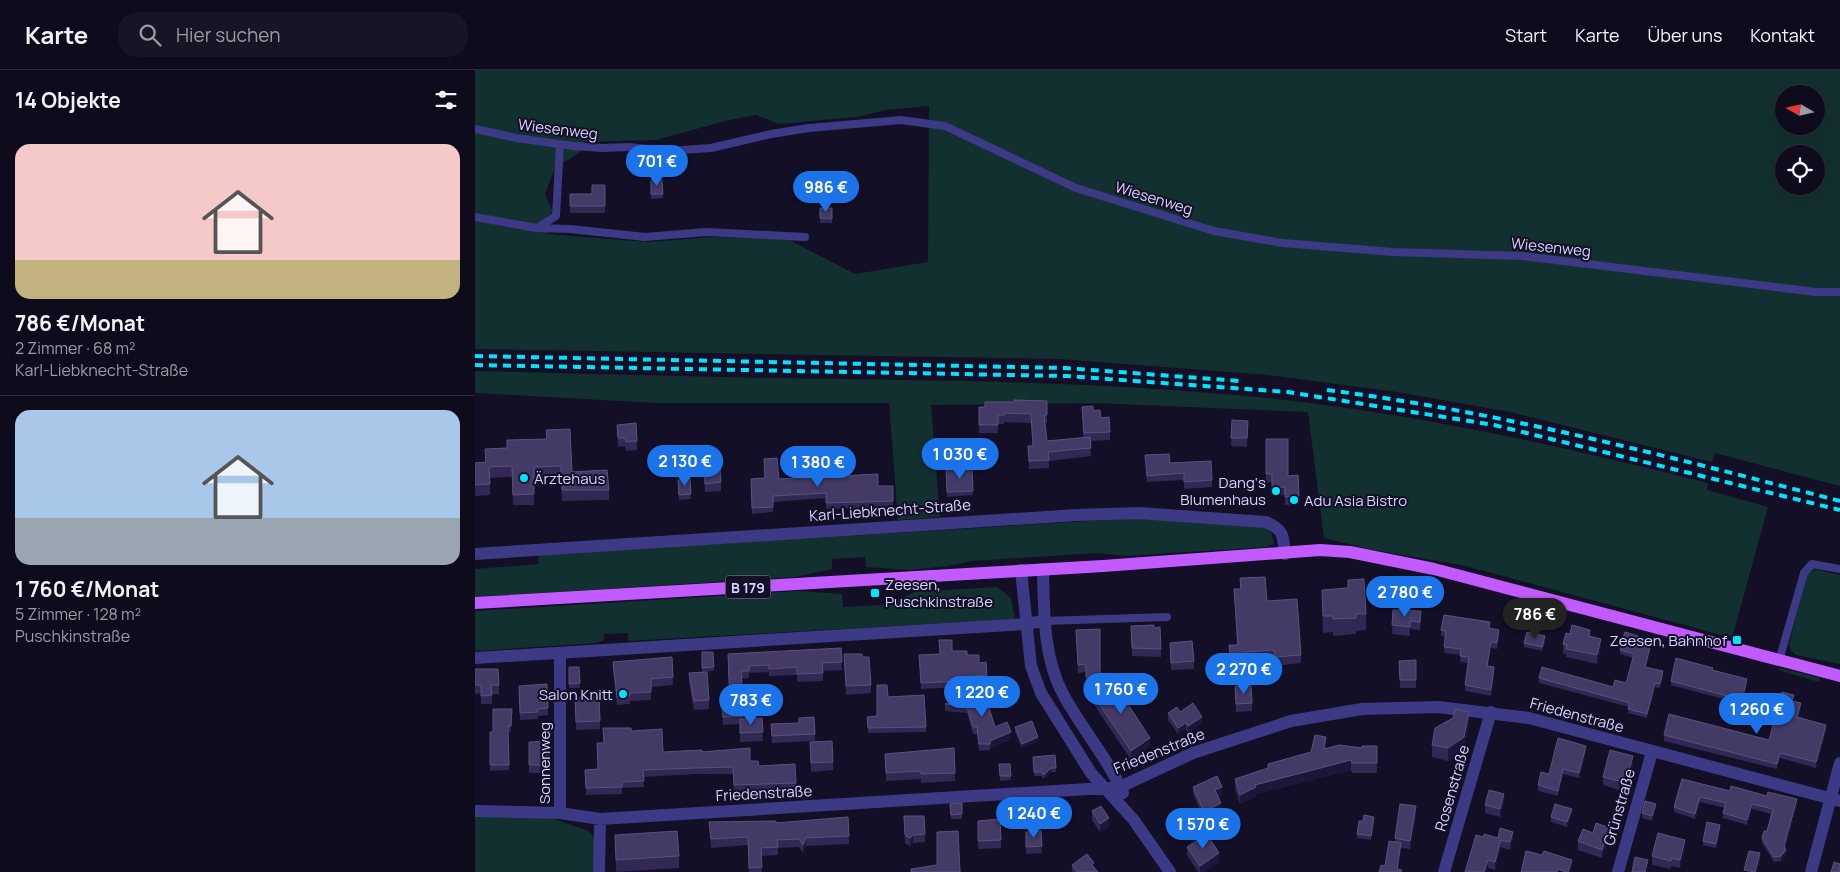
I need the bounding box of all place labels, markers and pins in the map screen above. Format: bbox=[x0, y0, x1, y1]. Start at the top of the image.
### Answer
pin: 701 € bbox=[622, 144, 692, 187]
pin: 986 € bbox=[791, 170, 861, 213]
pin: 1 030 € bbox=[914, 438, 1006, 480]
pin: 2 130 € bbox=[639, 444, 731, 487]
pin: 1 380 € bbox=[772, 446, 864, 488]
place label: Ärztehaus bbox=[534, 468, 605, 489]
marker: Ärztehaus bbox=[518, 472, 530, 484]
place label: Dang‘s Blumenhaus bbox=[1180, 472, 1266, 510]
marker: Dang‘s Blumenhaus bbox=[1270, 485, 1282, 497]
place label: Adu Asia Bistro bbox=[1304, 490, 1407, 511]
marker: Adu Asia Bistro bbox=[1288, 494, 1300, 506]
place label: Zeesen, Puschkinstraße bbox=[885, 574, 993, 612]
pin: 2 780 € bbox=[1359, 576, 1451, 618]
marker: Zeesen, Puschkinstraße bbox=[869, 587, 881, 599]
pin: 786 € bbox=[1500, 598, 1570, 640]
place label: Zeesen, Bahnhof bbox=[1609, 630, 1728, 651]
marker: Zeesen, Bahnhof bbox=[1731, 634, 1743, 646]
pin: 2 270 € bbox=[1198, 652, 1290, 695]
pin: 1 760 € bbox=[1075, 672, 1167, 715]
pin: 1 220 € bbox=[936, 676, 1028, 718]
place label: Salon Knitt bbox=[539, 684, 613, 705]
pin: 783 € bbox=[716, 684, 786, 726]
marker: Salon Knitt bbox=[617, 688, 629, 700]
pin: 1 260 € bbox=[1711, 692, 1803, 735]
pin: 1 240 € bbox=[988, 796, 1080, 839]
pin: 1 570 € bbox=[1157, 808, 1249, 850]

